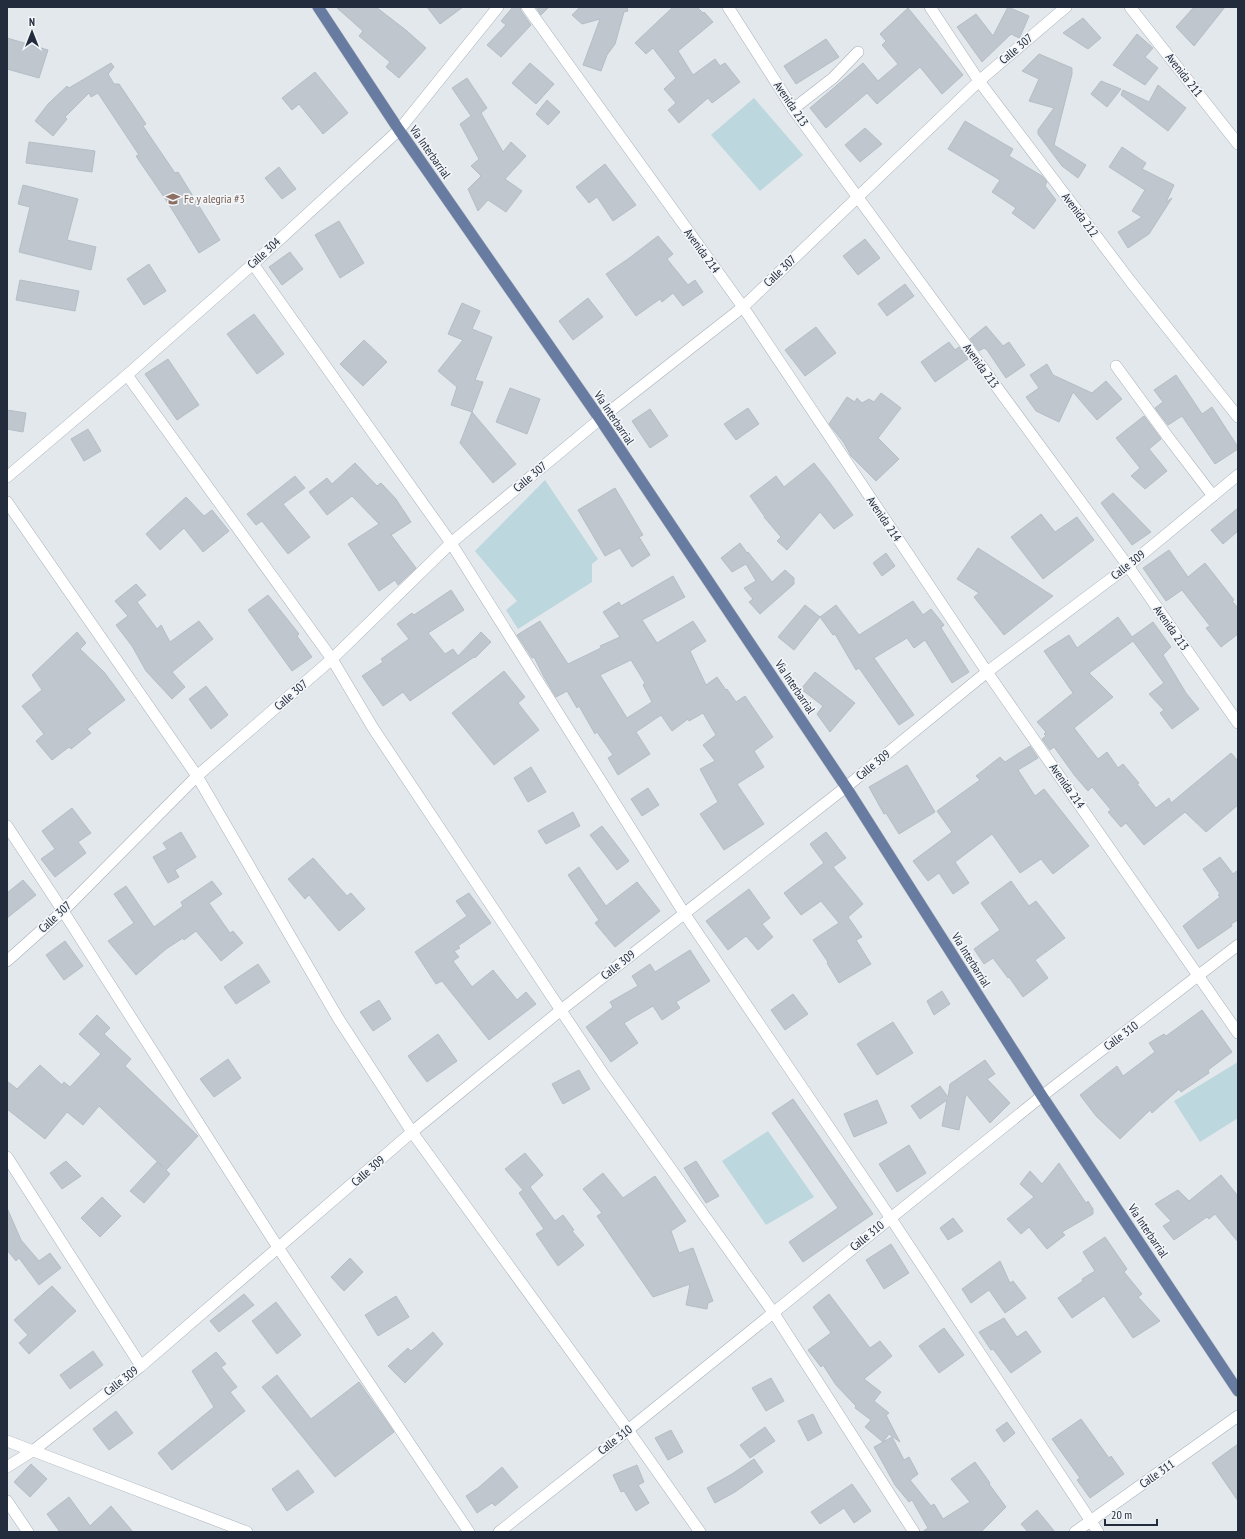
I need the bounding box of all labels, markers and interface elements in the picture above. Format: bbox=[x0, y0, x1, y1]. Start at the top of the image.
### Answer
north arrow bbox=[12, 12, 52, 52]
text: N bbox=[29, 15, 35, 29]
street label: Calle 307 bbox=[996, 30, 1036, 67]
street label: Avenida 211 bbox=[1163, 50, 1206, 100]
street label: Avenida 213 bbox=[771, 78, 812, 129]
street label: Vía Interbarrial bbox=[406, 121, 454, 181]
street label: Avenida 212 bbox=[1059, 190, 1102, 240]
school or university icon: Fe y alegria #3 bbox=[165, 191, 181, 207]
place label: Fe y alegria #3 bbox=[184, 191, 245, 206]
street label: Avenida 214 bbox=[681, 225, 724, 276]
street label: Calle 304 bbox=[244, 233, 284, 271]
street label: Calle 307 bbox=[760, 252, 799, 290]
street label: Avenida 213 bbox=[960, 340, 1003, 391]
street label: Vía Interbarrial bbox=[590, 387, 638, 448]
street label: Calle 307 bbox=[510, 458, 550, 495]
street label: Avenida 214 bbox=[864, 493, 905, 545]
street label: Calle 309 bbox=[1108, 547, 1148, 583]
street label: Avenida 213 bbox=[1150, 602, 1192, 653]
street label: Vía Interbarrial bbox=[771, 656, 819, 717]
street label: Calle 307 bbox=[271, 676, 310, 713]
street label: Calle 309 bbox=[853, 746, 893, 783]
street label: Avenida 214 bbox=[1046, 760, 1089, 812]
street label: Calle 307 bbox=[35, 898, 74, 936]
street label: Vía Interbarrial bbox=[948, 929, 994, 990]
street label: Calle 309 bbox=[598, 947, 638, 983]
street label: Calle 310 bbox=[1100, 1018, 1141, 1053]
street label: Calle 309 bbox=[348, 1152, 387, 1189]
street label: Vía Interbarrial bbox=[1124, 1200, 1172, 1261]
street label: Calle 310 bbox=[847, 1217, 887, 1254]
street label: Calle 309 bbox=[101, 1363, 141, 1399]
street label: Calle 310 bbox=[595, 1422, 635, 1458]
street label: Calle 311 bbox=[1136, 1456, 1177, 1491]
scale bar bbox=[1105, 1501, 1157, 1527]
text: 20 m bbox=[1111, 1507, 1132, 1522]

